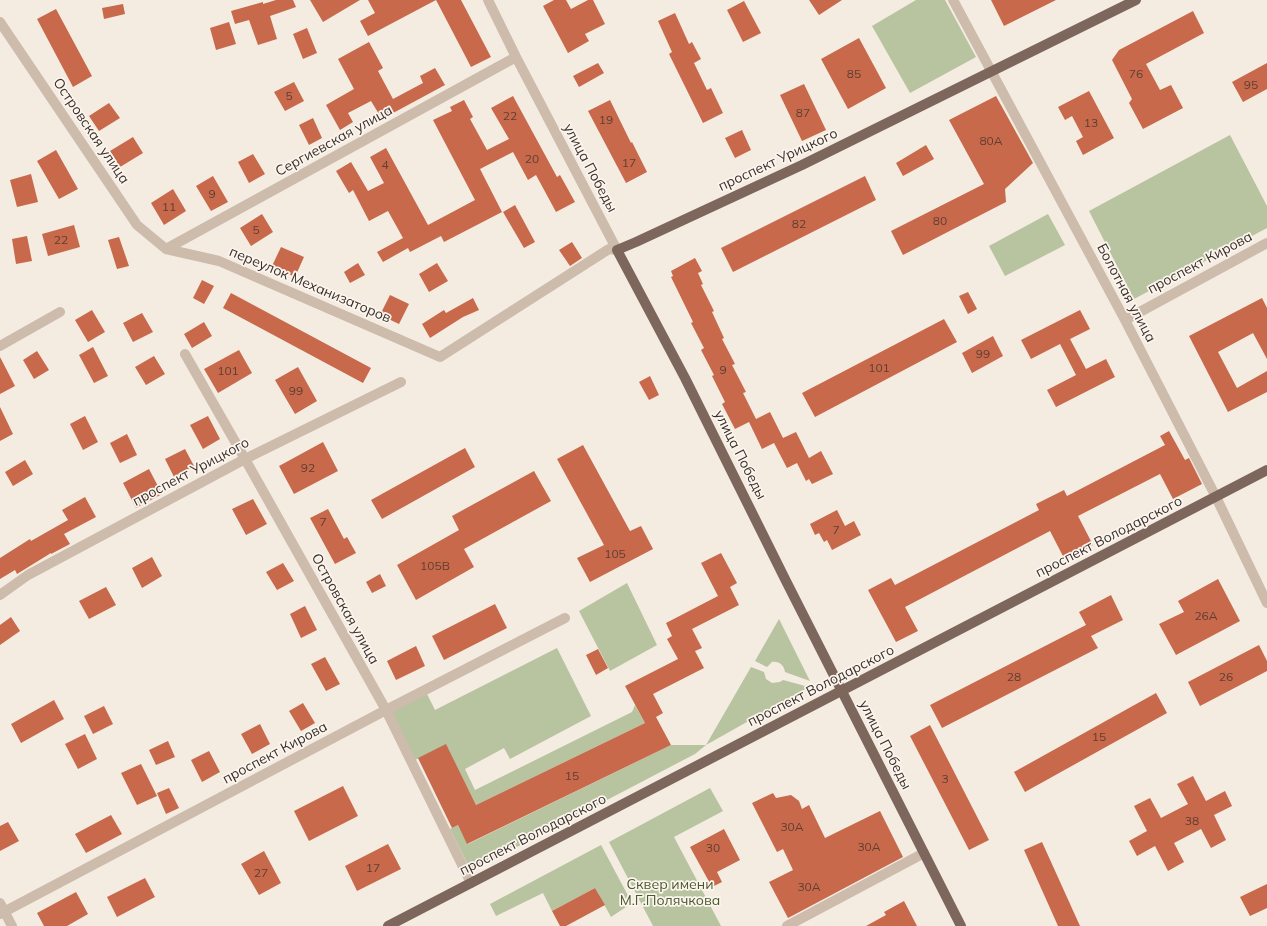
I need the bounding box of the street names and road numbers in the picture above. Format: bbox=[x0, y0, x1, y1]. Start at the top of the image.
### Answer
street label: Островская улица bbox=[49, 75, 133, 187]
street label: Сергиевская улица bbox=[273, 102, 395, 180]
street label: улица Победы bbox=[560, 121, 620, 215]
street label: проспект Урицкого bbox=[716, 125, 840, 195]
street label: проспект Кирова bbox=[1145, 228, 1255, 298]
street label: Болотная улица bbox=[1093, 241, 1159, 345]
street label: переулок Механизаторов bbox=[227, 243, 393, 327]
street label: улица Победы bbox=[710, 407, 770, 503]
street label: проспект Урицкого bbox=[130, 434, 252, 510]
street label: проспект Володарского bbox=[1033, 493, 1185, 581]
street label: Островская улица bbox=[308, 551, 382, 667]
street label: проспект Володарского bbox=[745, 642, 897, 730]
street label: улица Победы bbox=[855, 697, 915, 793]
street label: проспект Кирова bbox=[220, 718, 330, 788]
street label: проспект Володарского bbox=[457, 791, 609, 879]

